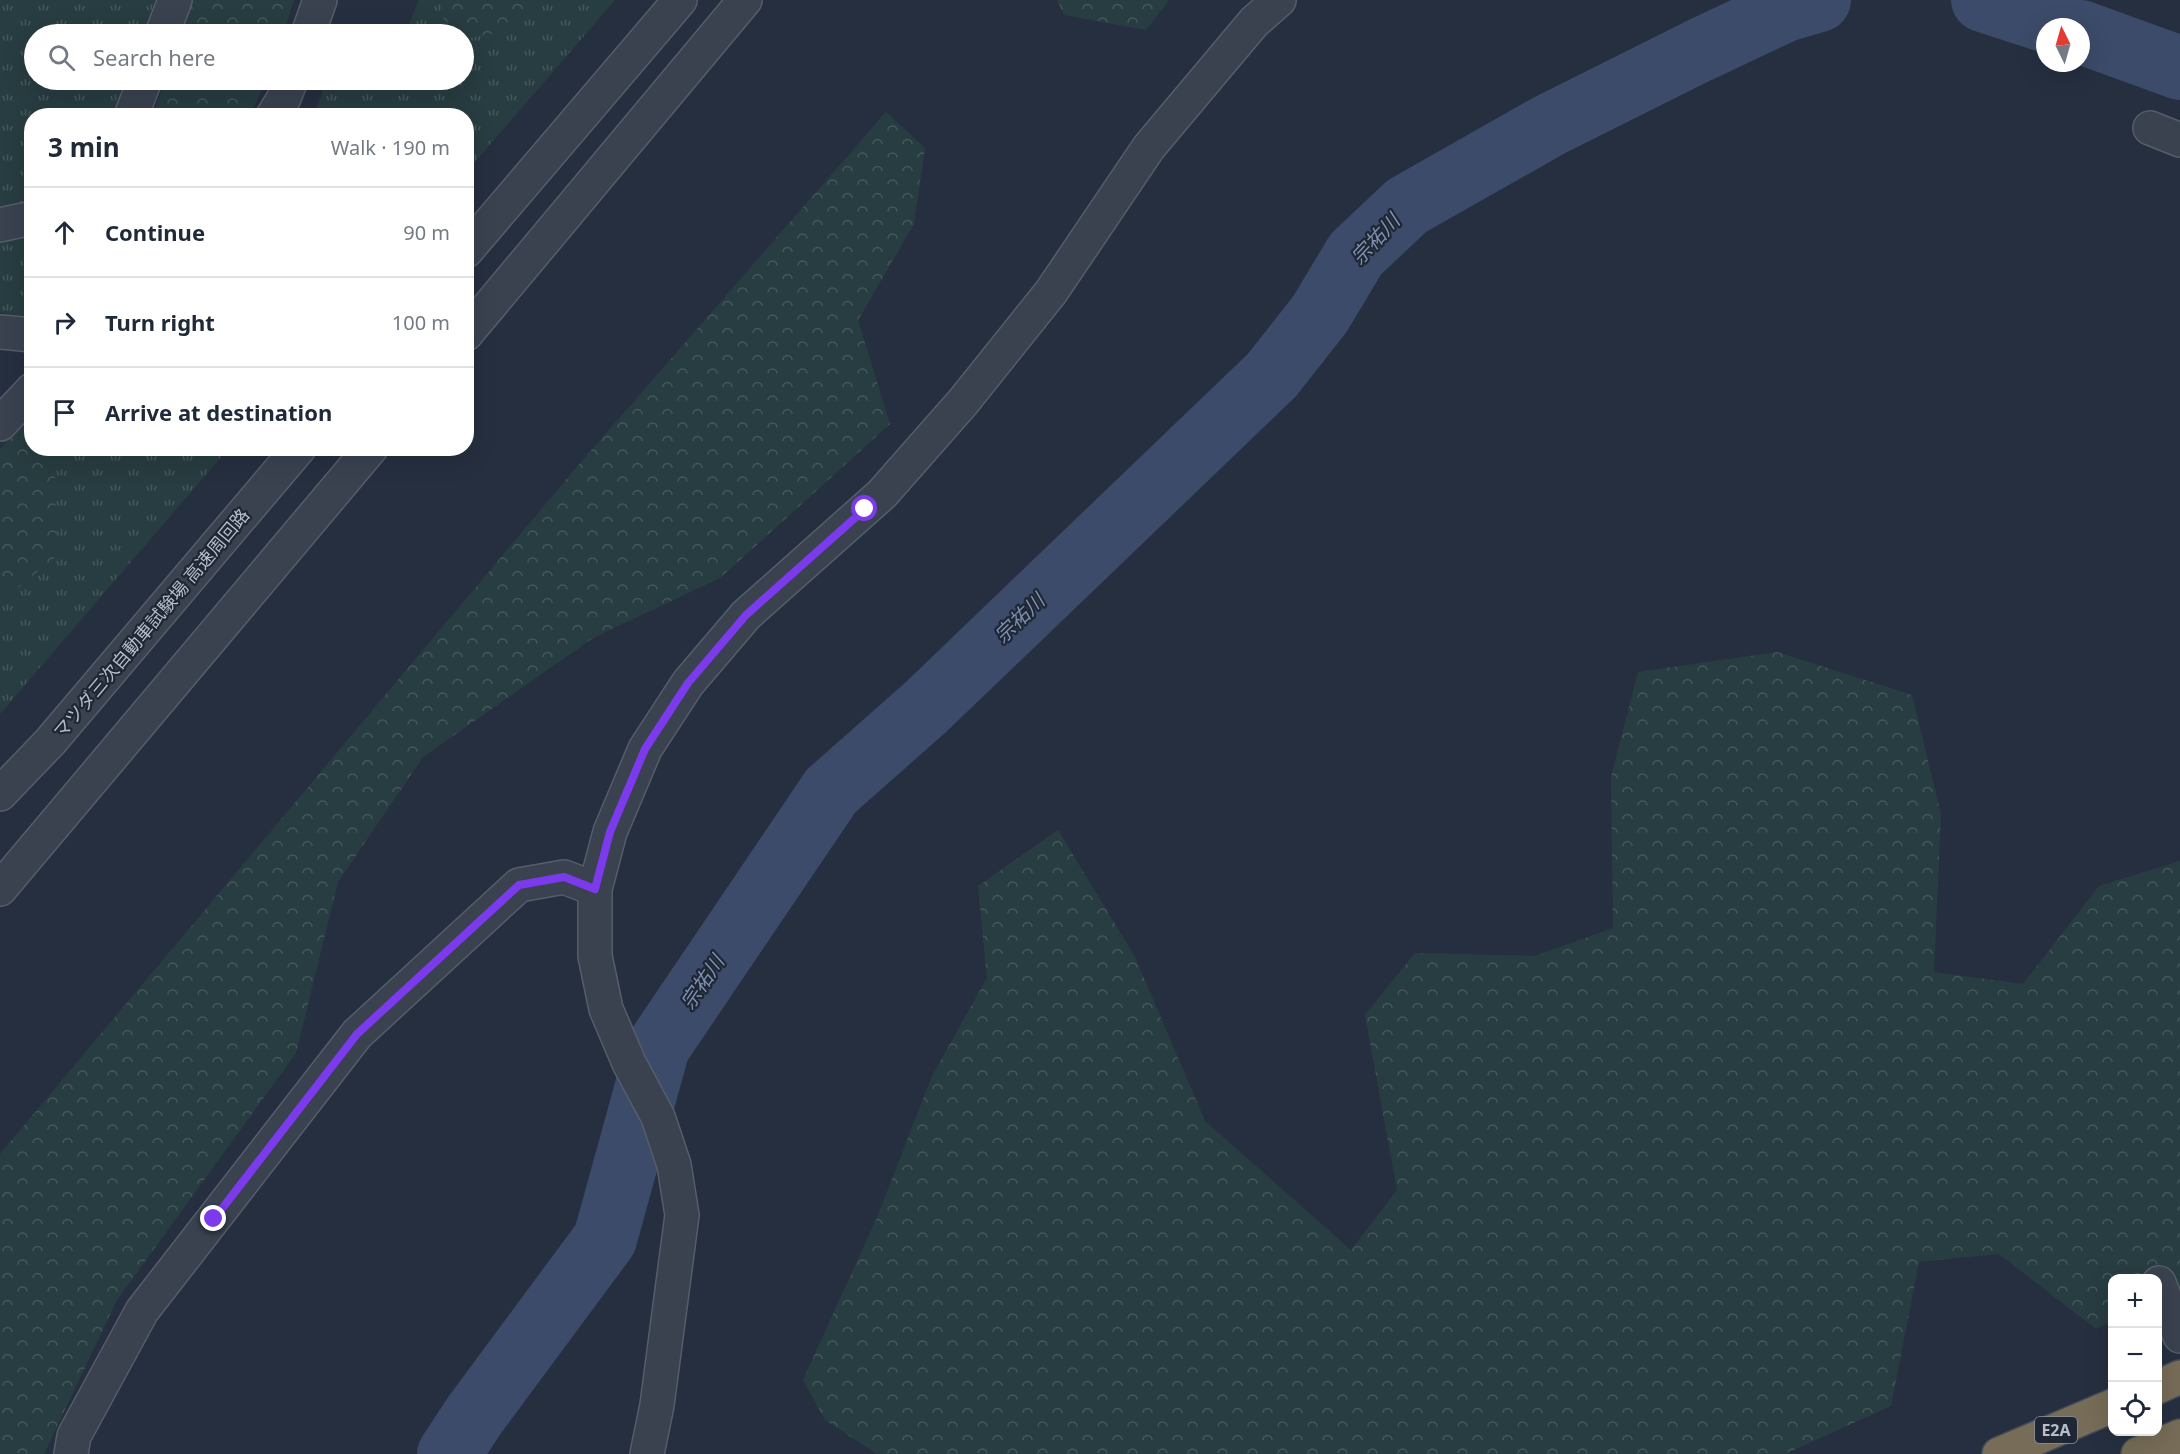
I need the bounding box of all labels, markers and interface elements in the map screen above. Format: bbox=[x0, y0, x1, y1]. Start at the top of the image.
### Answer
north arrow bbox=[2036, 18, 2090, 72]
search box bbox=[24, 24, 474, 90]
icon: search bbox=[45, 41, 78, 74]
text: Search here bbox=[93, 42, 215, 72]
text: 3 min bbox=[48, 129, 120, 165]
text: Walk · 190 m bbox=[331, 134, 450, 161]
water label: 宗祐川 bbox=[1345, 206, 1407, 270]
icon: ahead bbox=[48, 216, 81, 249]
text: Continue bbox=[105, 217, 205, 247]
text: 90 m bbox=[403, 219, 450, 246]
icon: right bbox=[48, 306, 81, 339]
text: Turn right bbox=[105, 307, 215, 337]
text: 100 m bbox=[392, 309, 450, 336]
icon: arrive bbox=[48, 396, 81, 429]
text: Arrive at destination bbox=[105, 397, 332, 427]
route start bbox=[851, 495, 877, 521]
street label: マツダ三次自動車試験場 高速周回路 bbox=[48, 503, 254, 743]
water label: 宗祐川 bbox=[988, 586, 1051, 649]
water label: 宗祐川 bbox=[674, 948, 731, 1014]
route end bbox=[200, 1205, 226, 1231]
map controls bbox=[2108, 1274, 2162, 1436]
button: + bbox=[2108, 1274, 2162, 1328]
button: − bbox=[2108, 1328, 2162, 1382]
button: locate bbox=[2108, 1382, 2162, 1436]
road number: E2A bbox=[2035, 1417, 2077, 1443]

